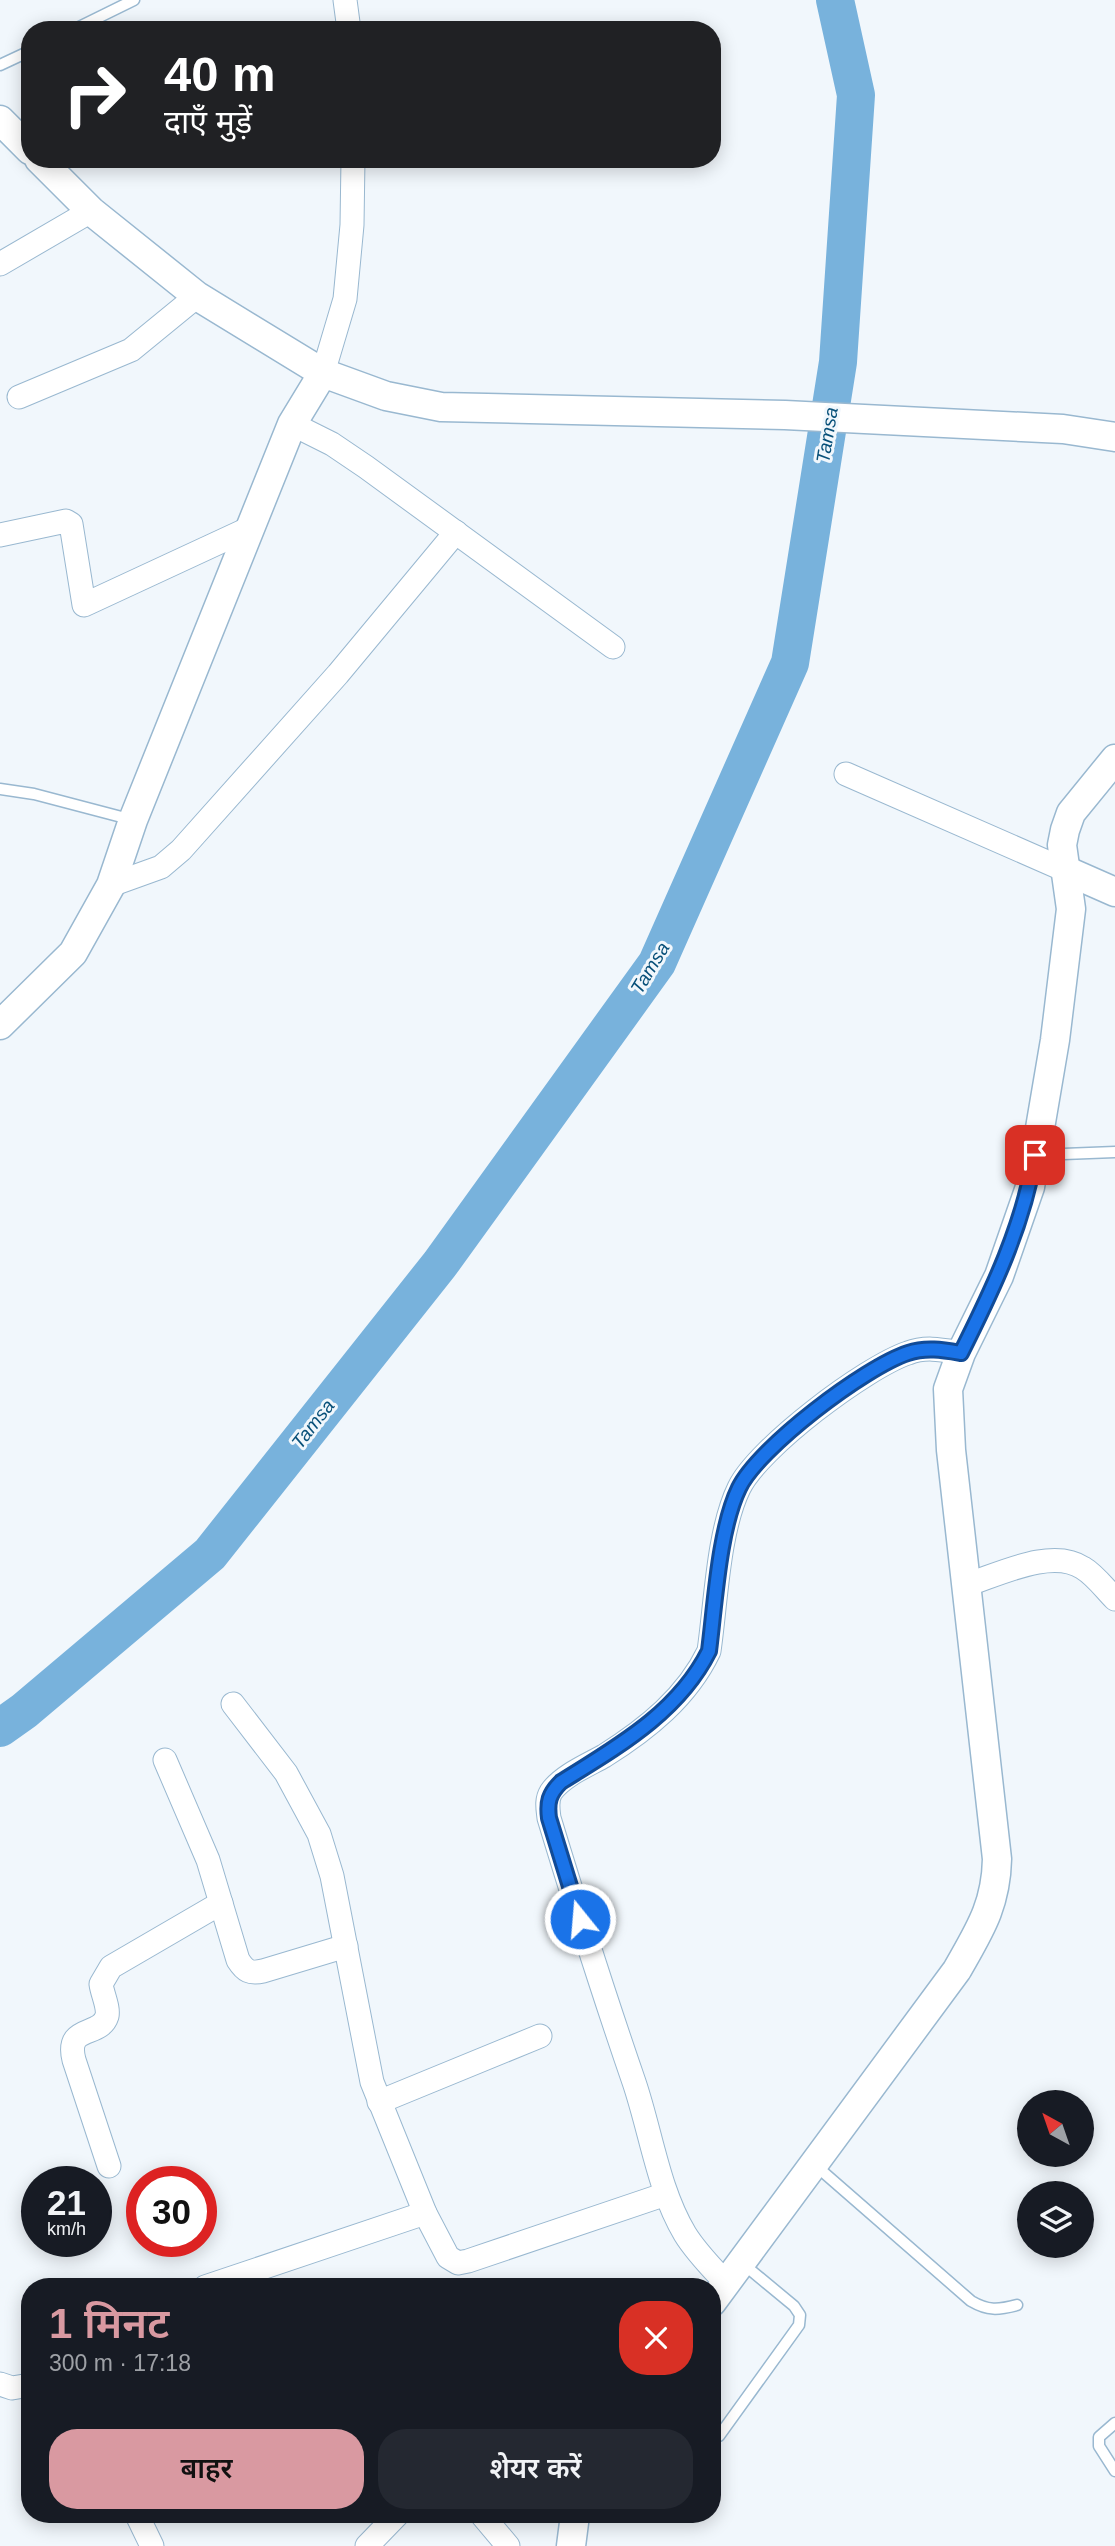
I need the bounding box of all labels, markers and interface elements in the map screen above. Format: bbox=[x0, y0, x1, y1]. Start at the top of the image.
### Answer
text: 40 m bbox=[164, 47, 276, 101]
icon: right bbox=[49, 49, 140, 140]
text: दाएँ मुड़ें bbox=[164, 104, 252, 140]
water label: Tamsa bbox=[812, 406, 842, 464]
water label: Tamsa bbox=[626, 938, 674, 998]
pin bbox=[1005, 1125, 1065, 1185]
icon: arrive bbox=[1016, 1136, 1054, 1174]
water label: Tamsa bbox=[287, 1395, 339, 1453]
position arrow bbox=[543, 1882, 617, 1956]
north arrow bbox=[1017, 2090, 1094, 2166]
map controls bbox=[1017, 2090, 1094, 2258]
speed limit sign: 30 bbox=[126, 2166, 217, 2257]
button: layers bbox=[1017, 2181, 1094, 2258]
text: 21 bbox=[47, 2183, 86, 2222]
text: km/h bbox=[47, 2219, 86, 2239]
text: 1 मिनट bbox=[49, 2300, 169, 2347]
button: close bbox=[619, 2301, 693, 2375]
text: 300 m · 17:18 bbox=[49, 2350, 191, 2376]
button: बाहर bbox=[49, 2429, 364, 2509]
button: शेयर करें bbox=[378, 2429, 693, 2509]

